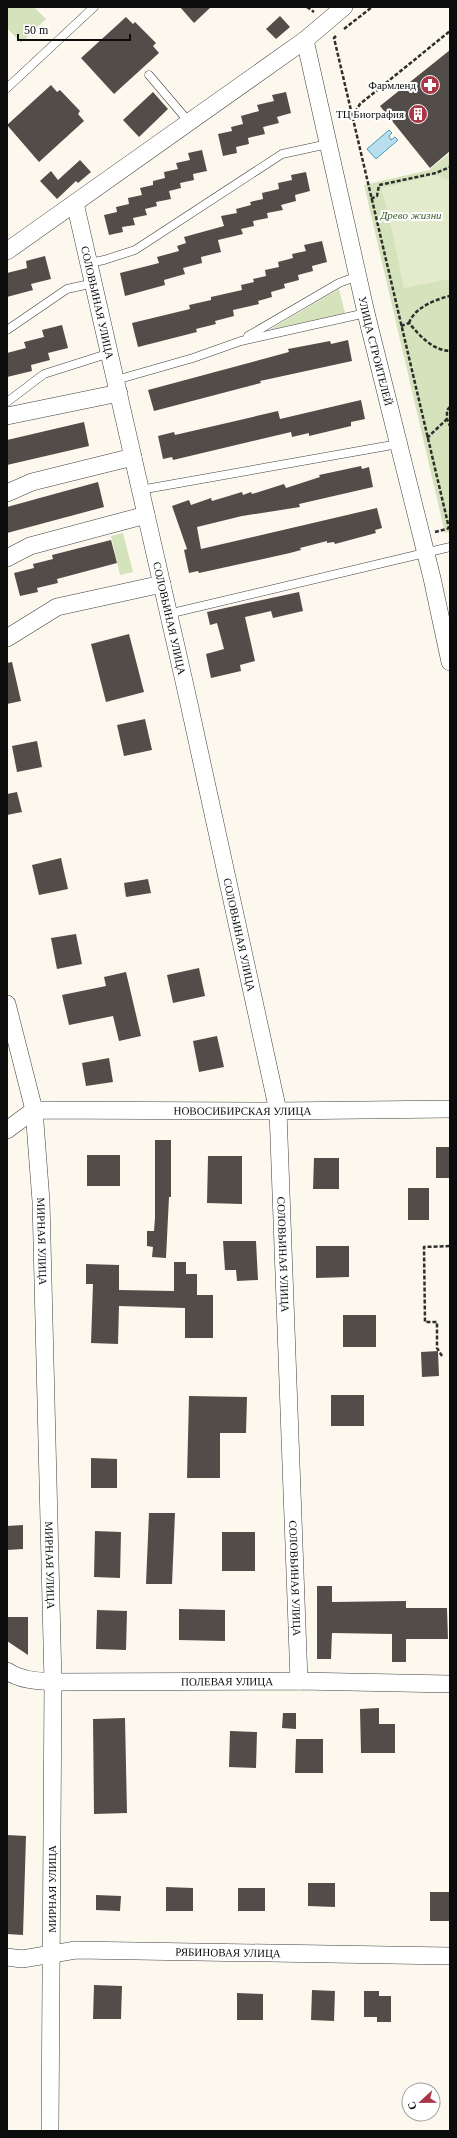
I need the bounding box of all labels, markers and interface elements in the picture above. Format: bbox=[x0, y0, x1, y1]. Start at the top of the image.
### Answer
scale bar bbox=[18, 16, 130, 42]
text: 50 m bbox=[24, 23, 49, 37]
pharmacy icon: Фармленд bbox=[419, 74, 441, 96]
place label: Фармленд bbox=[368, 79, 416, 91]
building icon: ТЦ Биография bbox=[407, 103, 429, 125]
place label: ТЦ Биография bbox=[336, 108, 404, 120]
park label: Древо жизни bbox=[379, 209, 442, 221]
street label: СОЛОВЬИНАЯ УЛИЦА bbox=[79, 245, 116, 360]
street label: УЛИЦА СТРОИТЕЛЕЙ bbox=[356, 295, 395, 407]
street label: СОЛОВЬИНАЯ УЛИЦА bbox=[151, 561, 188, 676]
street label: СОЛОВЬИНАЯ УЛИЦА bbox=[221, 877, 258, 993]
street label: НОВОСИБИРСКАЯ УЛИЦА bbox=[173, 1105, 311, 1117]
street label: СОЛОВЬИНАЯ УЛИЦА bbox=[275, 1196, 291, 1313]
street label: МИРНАЯ УЛИЦА bbox=[35, 1197, 49, 1285]
street label: СОЛОВЬИНАЯ УЛИЦА bbox=[287, 1520, 303, 1636]
street label: МИРНАЯ УЛИЦА bbox=[43, 1521, 57, 1609]
street label: ПОЛЕВАЯ УЛИЦА bbox=[181, 1675, 273, 1687]
street label: МИРНАЯ УЛИЦА bbox=[46, 1845, 58, 1933]
street label: РЯБИНОВАЯ УЛИЦА bbox=[175, 1946, 281, 1959]
north arrow bbox=[401, 2082, 441, 2122]
text: С bbox=[405, 2100, 419, 2112]

